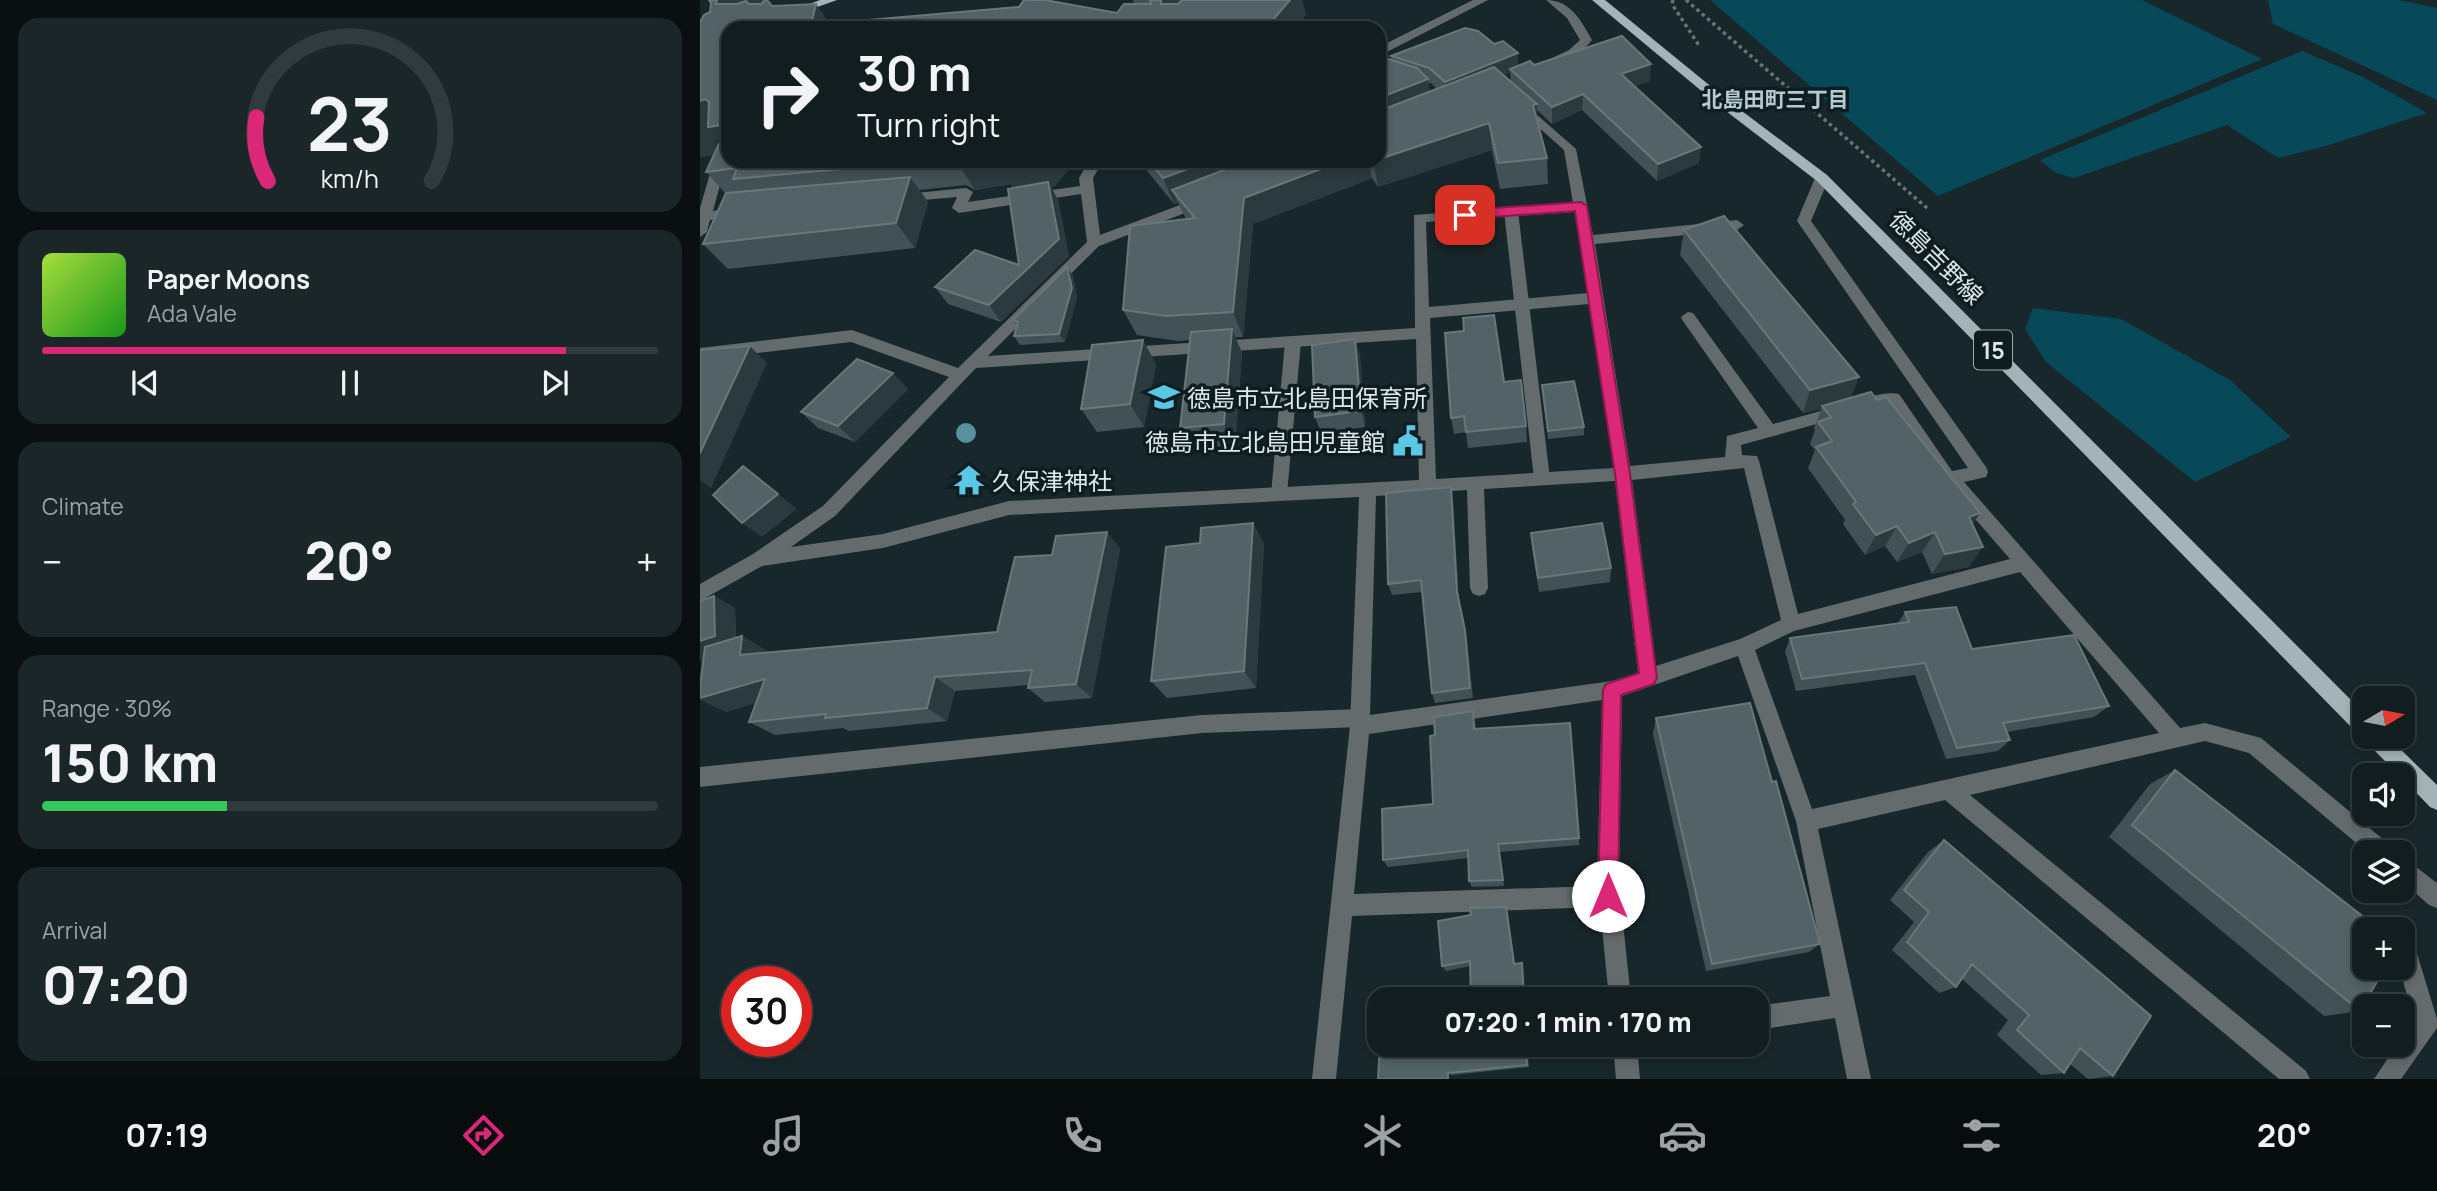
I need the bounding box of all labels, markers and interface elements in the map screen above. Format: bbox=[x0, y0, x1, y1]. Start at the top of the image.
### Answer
text: 30 m bbox=[857, 39, 972, 106]
icon: right bbox=[742, 49, 833, 140]
text: 23 bbox=[307, 73, 393, 173]
district label: 北島田町三丁目 bbox=[1702, 85, 1849, 113]
text: Turn right bbox=[857, 103, 1000, 147]
text: km/h bbox=[321, 161, 379, 196]
pin bbox=[1435, 185, 1495, 245]
icon: arrive bbox=[1446, 196, 1484, 234]
street label: 徳島吉野線 bbox=[1883, 203, 1991, 311]
text: Paper Moons bbox=[147, 261, 310, 297]
text: Ada Vale bbox=[147, 297, 237, 329]
road number: 15 bbox=[1974, 330, 2012, 370]
icon: previous bbox=[126, 364, 164, 402]
icon: pause bbox=[331, 364, 369, 402]
icon: next bbox=[536, 364, 574, 402]
school or university icon: 徳島市立北島田保育所 bbox=[1147, 380, 1181, 414]
place label: 徳島市立北島田保育所 bbox=[1187, 381, 1427, 414]
public building icon: 徳島市立北島田児童館 bbox=[1391, 424, 1425, 458]
place label: 徳島市立北島田児童館 bbox=[1145, 425, 1385, 458]
temple icon: 久保津神社 bbox=[952, 463, 986, 497]
place label: 久保津神社 bbox=[992, 464, 1112, 497]
text: Climate bbox=[42, 490, 124, 522]
text: 20° bbox=[304, 525, 394, 596]
text: − bbox=[42, 535, 63, 587]
text: + bbox=[636, 535, 658, 587]
north arrow bbox=[2352, 686, 2415, 749]
map controls bbox=[2352, 686, 2415, 1057]
text: Range · 30% bbox=[42, 692, 172, 724]
text: 150 km bbox=[42, 727, 218, 798]
button: sound bbox=[2352, 763, 2415, 826]
button: layers bbox=[2352, 840, 2415, 903]
position arrow bbox=[1571, 859, 1645, 933]
text: Arrival bbox=[42, 914, 108, 946]
button: + bbox=[2352, 917, 2415, 980]
text: 07:20 bbox=[42, 949, 190, 1020]
speed limit sign: 30 bbox=[721, 966, 812, 1057]
button: − bbox=[2352, 994, 2415, 1057]
text: 07:20 · 1 min · 170 m bbox=[1444, 1004, 1692, 1040]
icon: directions bbox=[459, 1111, 508, 1160]
icon: music bbox=[759, 1111, 808, 1160]
icon: phone bbox=[1058, 1111, 1107, 1160]
icon: climate bbox=[1358, 1111, 1407, 1160]
icon: car bbox=[1658, 1111, 1707, 1160]
icon: filters bbox=[1957, 1111, 2006, 1160]
text: 07:19 bbox=[125, 1113, 208, 1157]
text: 20° bbox=[2257, 1113, 2312, 1157]

